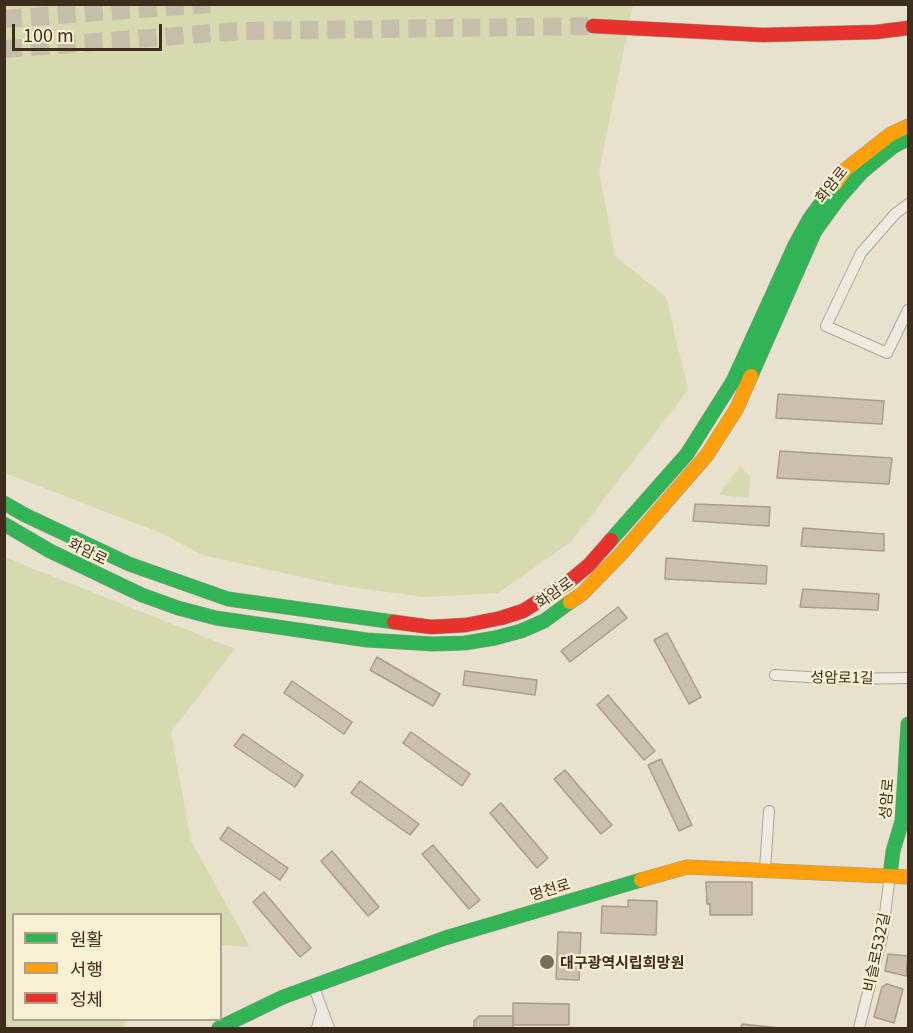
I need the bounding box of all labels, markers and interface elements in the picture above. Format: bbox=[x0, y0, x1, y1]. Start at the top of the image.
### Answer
scale bar bbox=[15, 12, 165, 50]
text: 100 m bbox=[23, 21, 74, 47]
street label: 화암로 bbox=[811, 162, 851, 206]
street label: 화암로 bbox=[65, 534, 111, 568]
street label: 화암로 bbox=[532, 573, 576, 611]
street label: 성암로1길 bbox=[810, 667, 874, 687]
street label: 성암로 bbox=[875, 778, 897, 820]
street label: 명천로 bbox=[528, 874, 572, 904]
street label: 비슬로532길 bbox=[859, 911, 893, 993]
legend bbox=[12, 913, 222, 1021]
text: 원활 bbox=[70, 925, 103, 951]
marker: 대구광역시립희망원 bbox=[538, 953, 556, 971]
place label: 대구광역시립희망원 bbox=[560, 953, 684, 971]
text: 서행 bbox=[70, 955, 103, 981]
text: 정체 bbox=[70, 985, 103, 1011]

